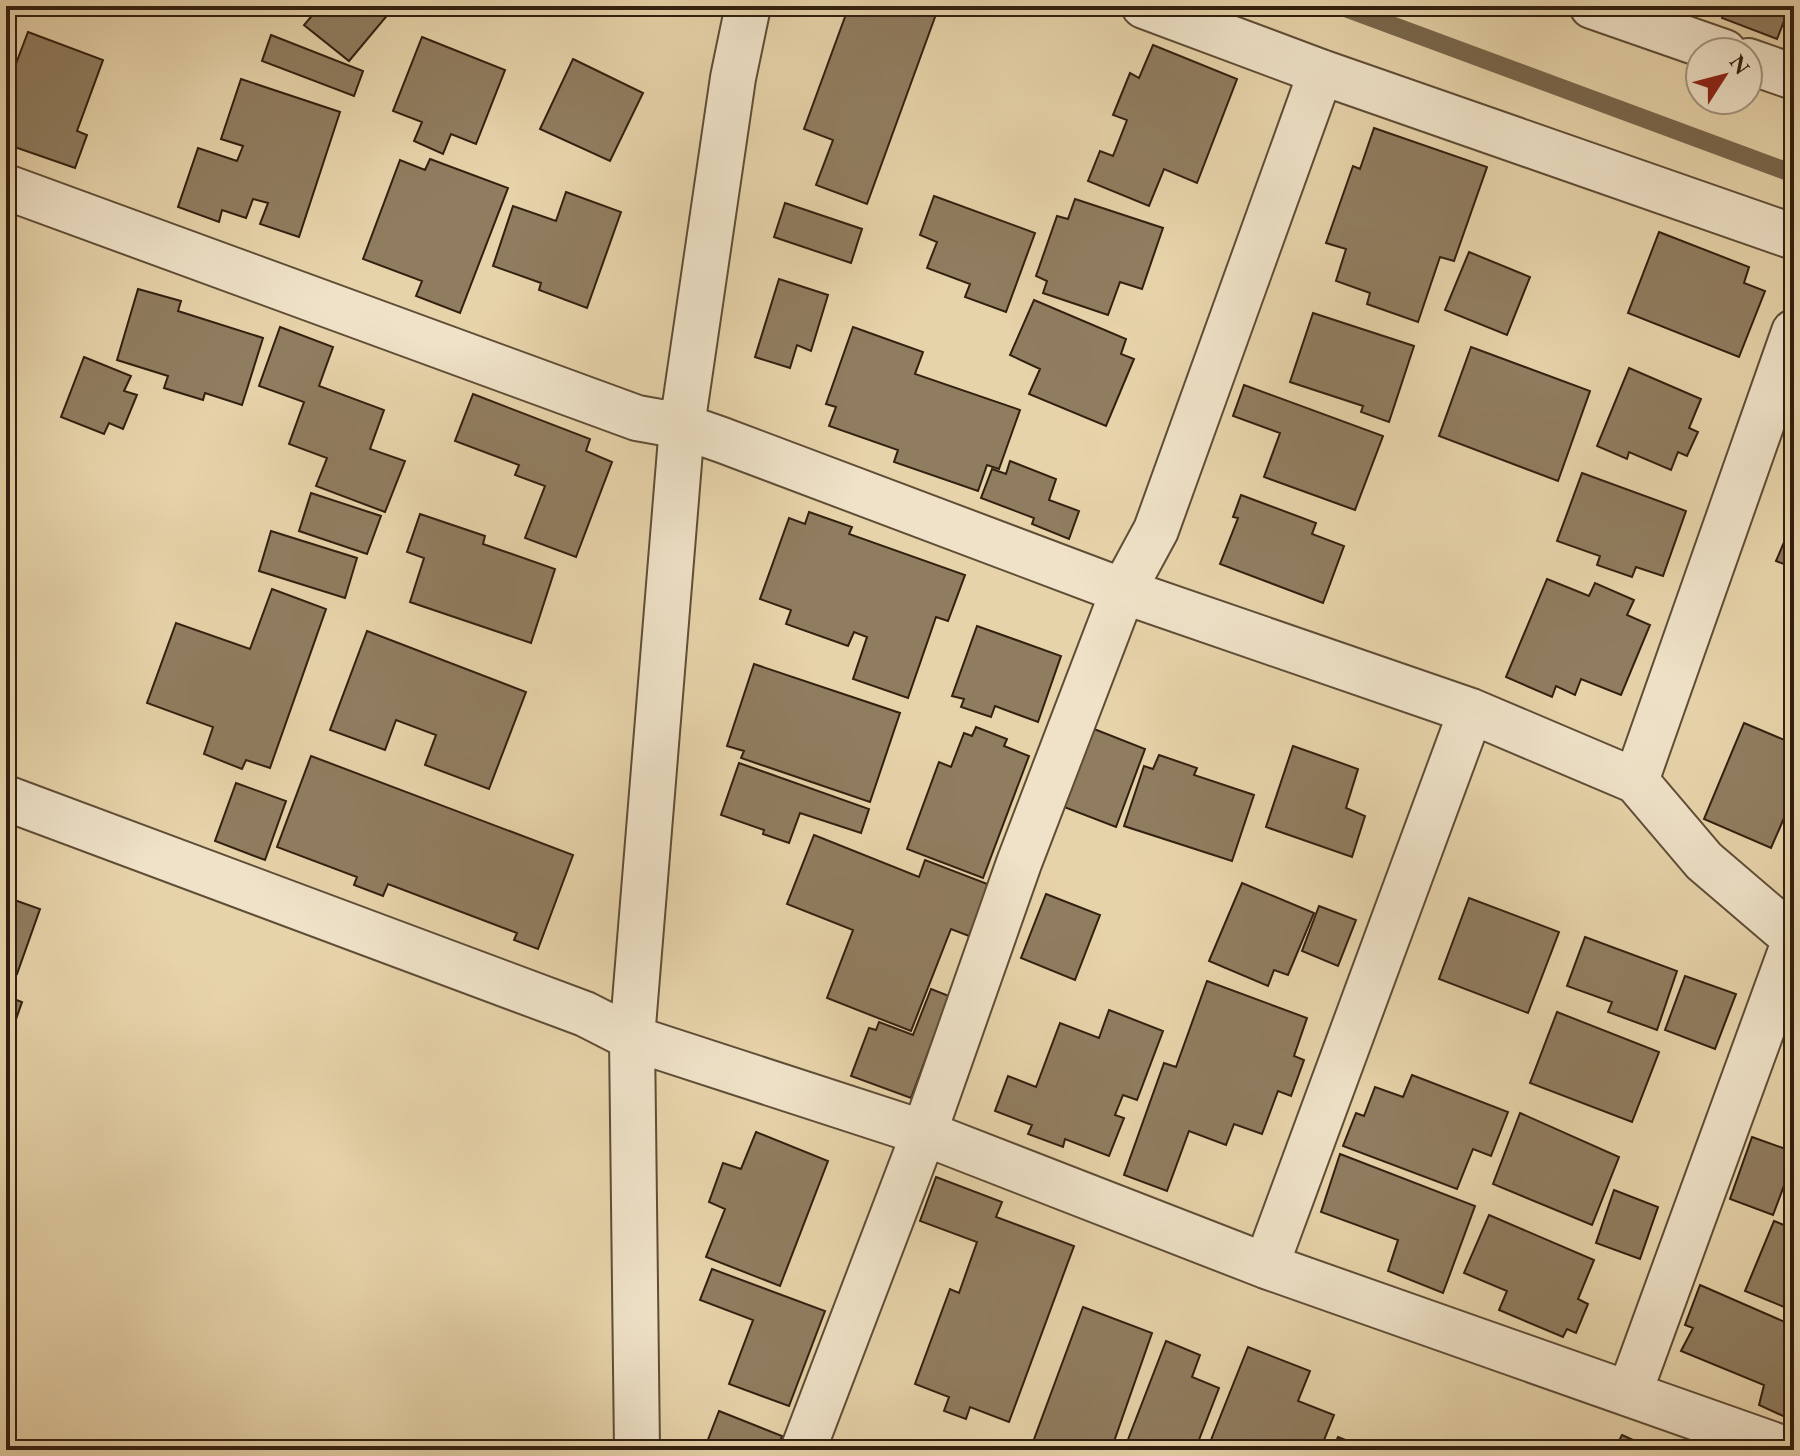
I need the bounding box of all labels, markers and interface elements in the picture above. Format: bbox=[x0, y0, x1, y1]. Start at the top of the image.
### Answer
north arrow bbox=[1684, 36, 1764, 116]
text: N bbox=[1723, 49, 1757, 80]

